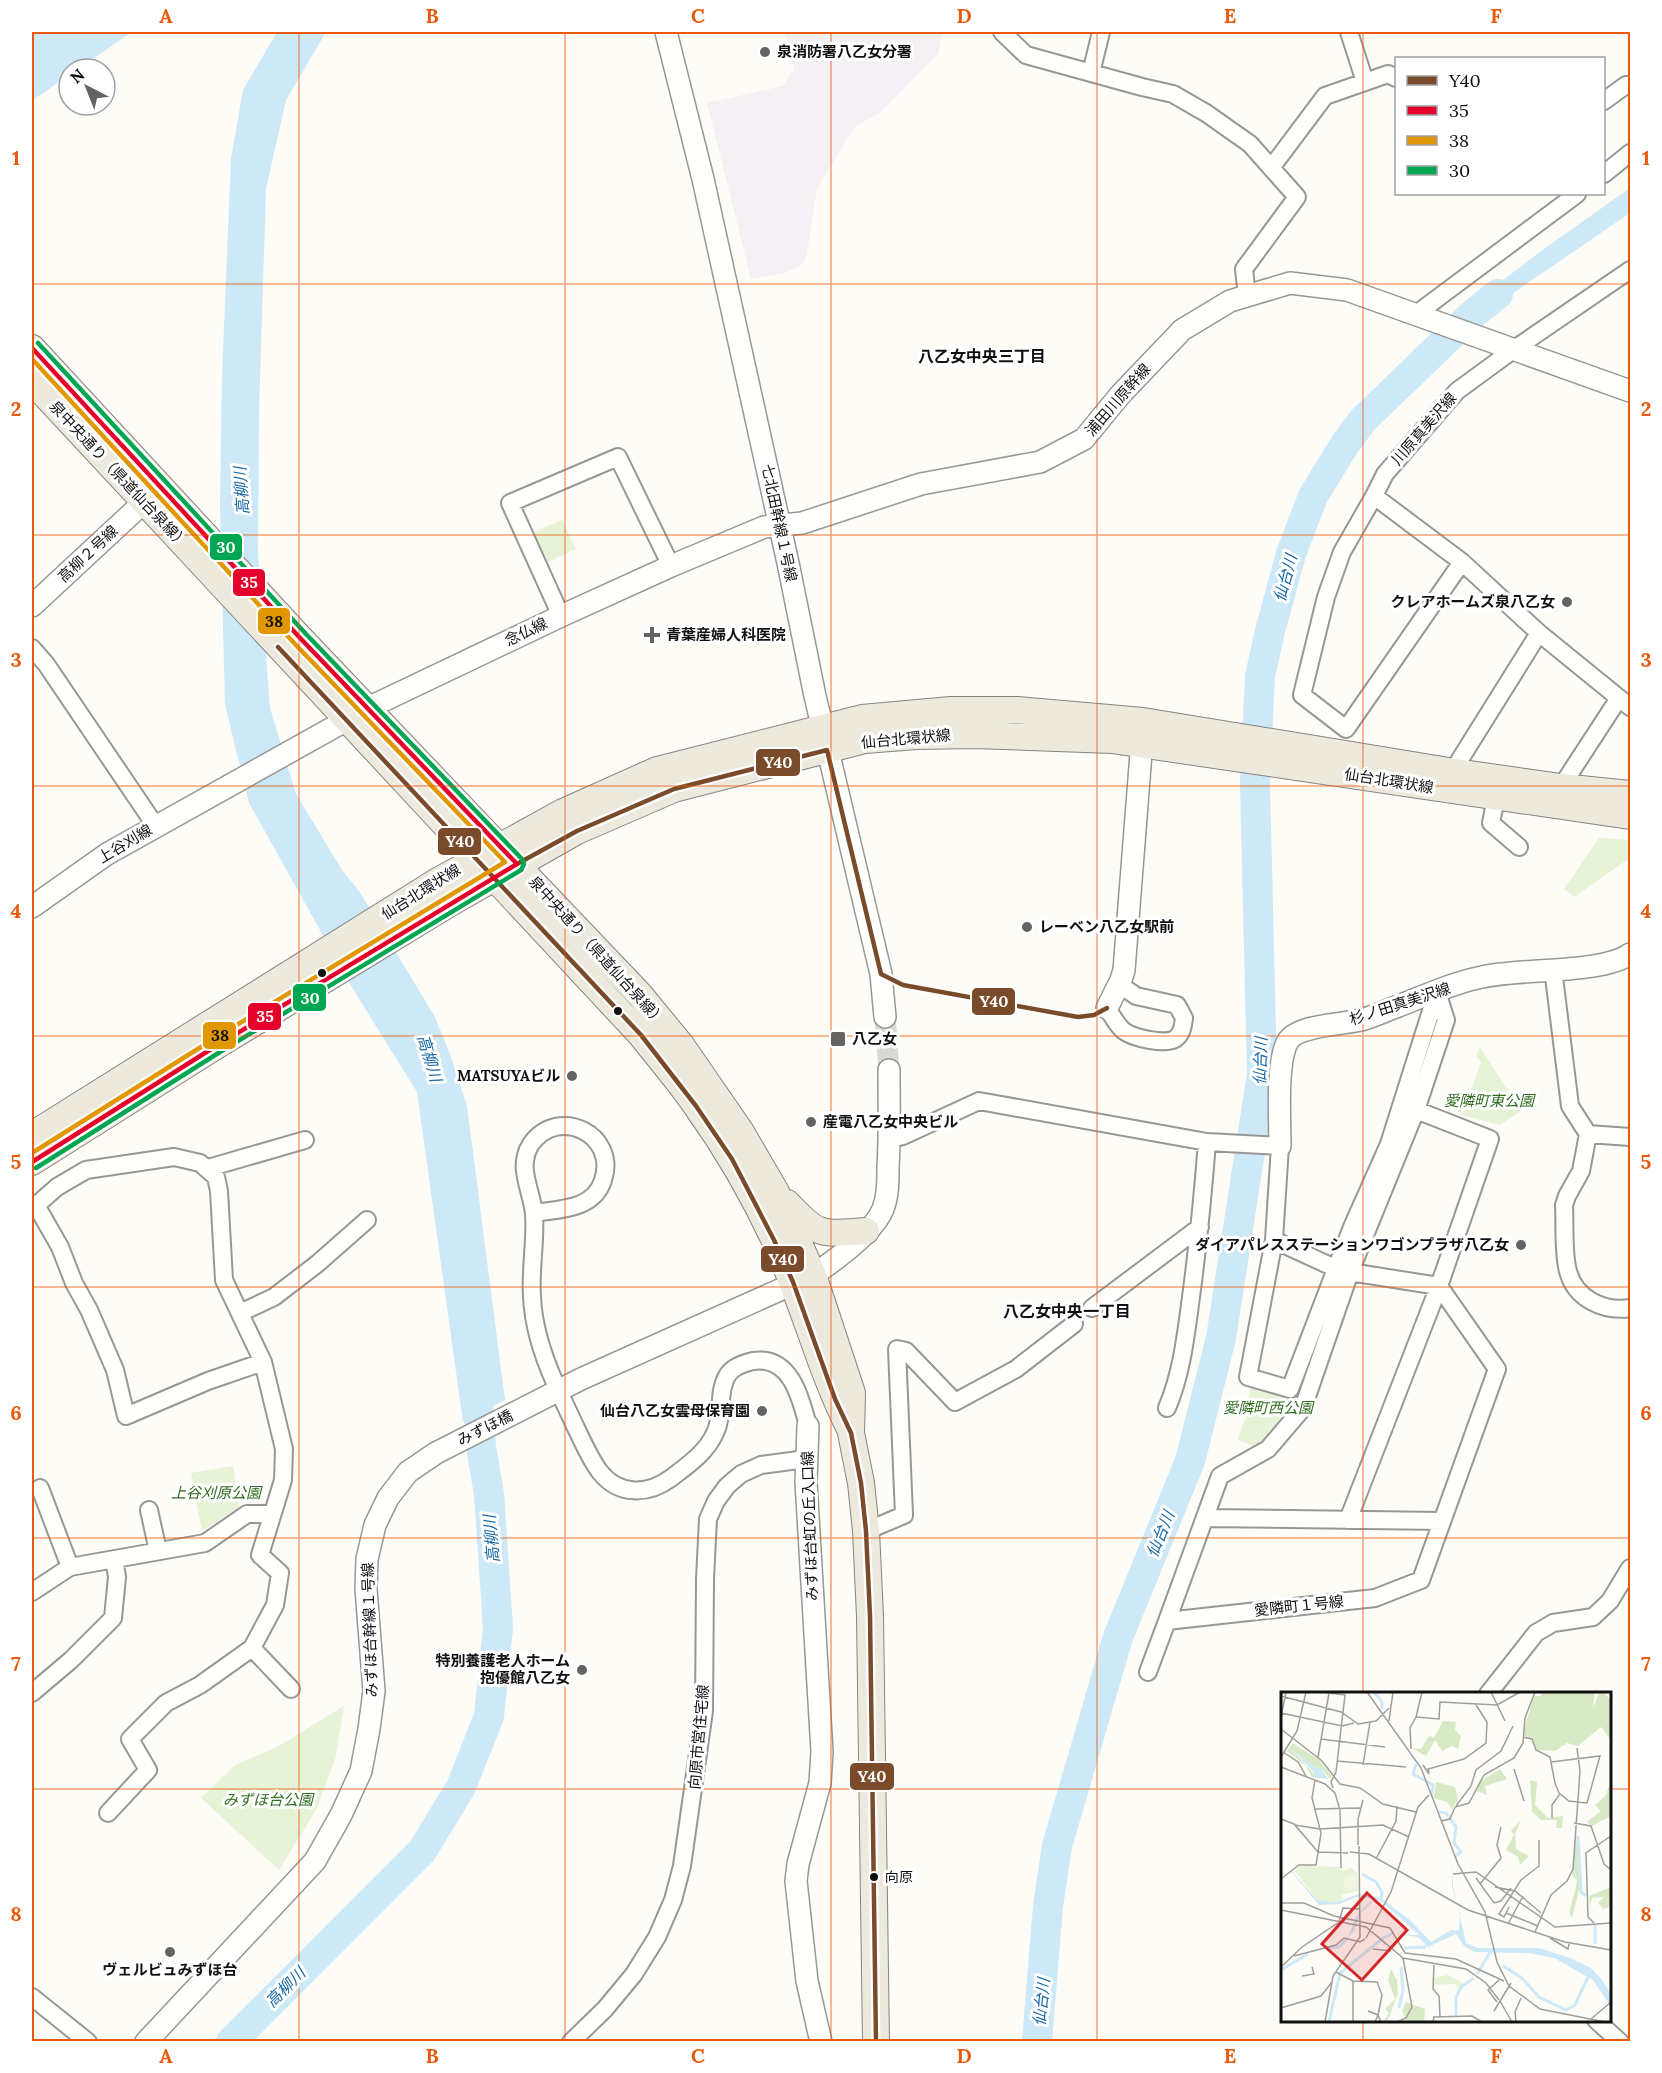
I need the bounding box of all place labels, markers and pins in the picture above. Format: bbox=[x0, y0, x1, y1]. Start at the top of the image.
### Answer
place label: 泉消防署八乙女分署 bbox=[777, 42, 912, 61]
marker: 泉消防署八乙女分署 bbox=[758, 45, 772, 59]
place label: クレアホームズ泉八乙女 bbox=[1390, 592, 1555, 611]
marker: クレアホームズ泉八乙女 bbox=[1560, 595, 1574, 609]
place label: 青葉産婦人科医院 bbox=[666, 625, 786, 644]
marker: 青葉産婦人科医院 bbox=[643, 626, 661, 644]
place label: レーベン八乙女駅前 bbox=[1039, 917, 1174, 936]
marker: レーベン八乙女駅前 bbox=[1020, 920, 1034, 934]
unlabelled marker bbox=[316, 967, 328, 979]
unlabelled marker bbox=[612, 1005, 624, 1017]
place label: 八乙女 bbox=[852, 1029, 897, 1048]
marker: 八乙女 bbox=[829, 1030, 847, 1048]
place label: MATSUYAビル bbox=[457, 1066, 560, 1085]
marker: MATSUYAビル bbox=[565, 1069, 579, 1083]
place label: 産電八乙女中央ビル bbox=[823, 1112, 958, 1131]
marker: 産電八乙女中央ビル bbox=[804, 1115, 818, 1129]
place label: ダイアパレスステーションワゴンプラザ八乙女 bbox=[1195, 1235, 1509, 1254]
marker: ダイアパレスステーションワゴンプラザ八乙女 bbox=[1514, 1238, 1528, 1252]
place label: 仙台八乙女雲母保育園 bbox=[600, 1401, 750, 1420]
marker: 仙台八乙女雲母保育園 bbox=[755, 1404, 769, 1418]
place label: 特別養護老人ホーム 抱優館八乙女 bbox=[435, 1651, 570, 1687]
marker: 特別養護老人ホーム 抱優館八乙女 bbox=[575, 1663, 589, 1677]
place label: 向原 bbox=[885, 1868, 913, 1886]
marker: 向原 bbox=[868, 1871, 880, 1883]
marker: ヴェルビュみずほ台 bbox=[163, 1945, 177, 1959]
place label: ヴェルビュみずほ台 bbox=[102, 1960, 238, 1979]

